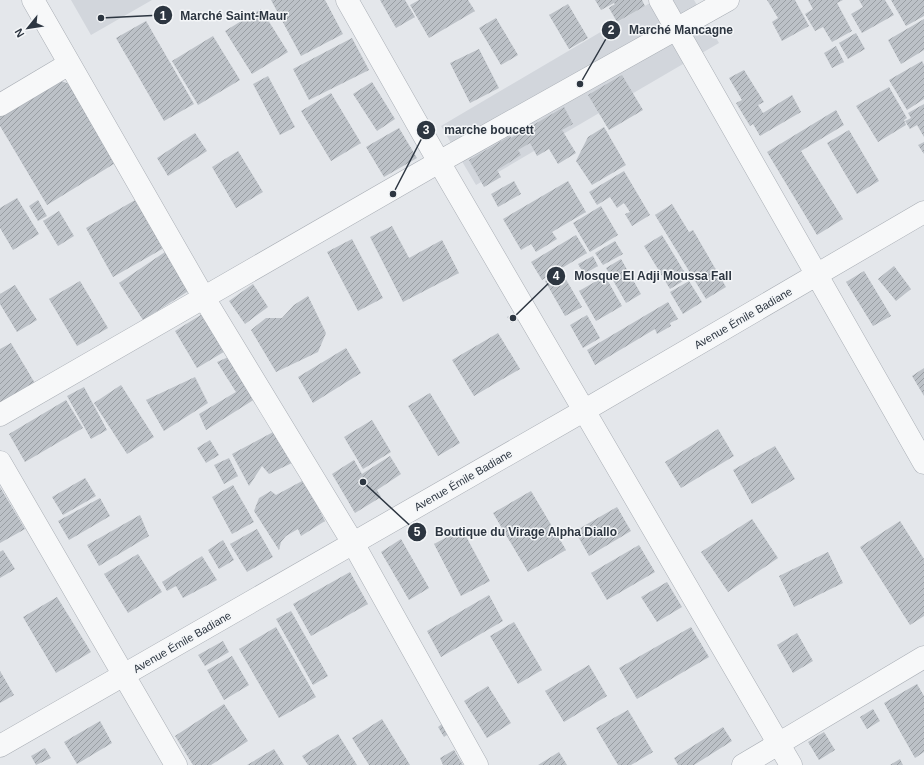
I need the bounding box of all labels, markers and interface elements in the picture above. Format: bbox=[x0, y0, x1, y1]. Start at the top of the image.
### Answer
callout: Marché Saint-Maur bbox=[153, 3, 296, 27]
north arrow bbox=[8, 8, 48, 48]
text: 1 bbox=[160, 9, 167, 23]
text: Marché Saint-Maur bbox=[180, 9, 288, 23]
callout: Marché Mancagne bbox=[601, 18, 741, 42]
text: 2 bbox=[608, 23, 615, 37]
text: Marché Mancagne bbox=[629, 23, 733, 37]
text: N bbox=[12, 27, 27, 39]
callout: marche boucett bbox=[416, 118, 542, 142]
text: 3 bbox=[423, 123, 430, 137]
text: marche boucett bbox=[444, 123, 534, 137]
callout: Mosque El Adji Moussa Fall bbox=[546, 264, 740, 288]
text: 4 bbox=[553, 269, 560, 283]
text: Mosque El Adji Moussa Fall bbox=[574, 269, 732, 283]
street label: Avenue Émile Badiane bbox=[692, 285, 794, 351]
street label: Avenue Émile Badiane bbox=[412, 447, 514, 513]
callout: Boutique du Virage Alpha Diallo bbox=[407, 520, 625, 544]
text: 5 bbox=[414, 525, 421, 539]
text: Boutique du Virage Alpha Diallo bbox=[435, 525, 617, 539]
street label: Avenue Émile Badiane bbox=[131, 609, 233, 675]

